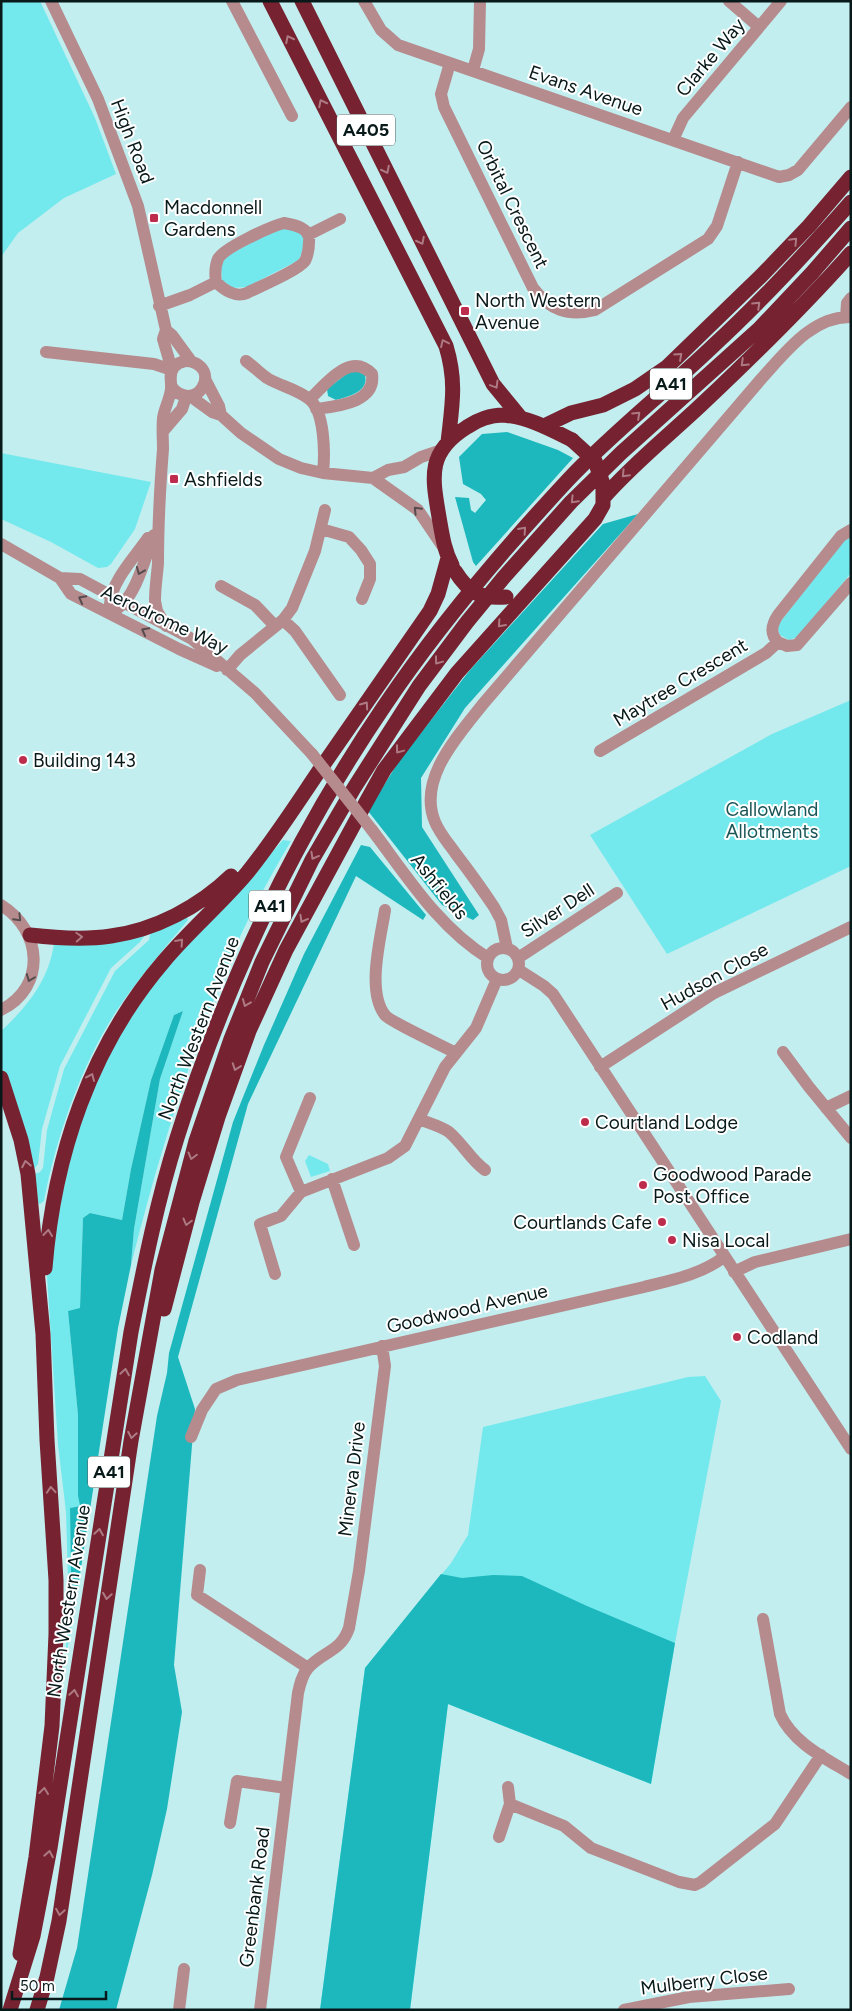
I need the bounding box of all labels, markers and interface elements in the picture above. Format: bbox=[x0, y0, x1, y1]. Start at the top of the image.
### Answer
street label: Clarke Way bbox=[671, 14, 750, 101]
one-way arrow bbox=[285, 36, 295, 45]
street label: Evans Avenue bbox=[526, 60, 646, 121]
street label: High Road bbox=[106, 96, 159, 187]
one-way arrow bbox=[317, 99, 328, 108]
road number: A405 bbox=[337, 114, 395, 146]
street label: Orbital Crescent bbox=[471, 136, 554, 272]
one-way arrow bbox=[380, 164, 390, 173]
place label: Macdonnell Gardens bbox=[164, 196, 262, 241]
marker: Macdonnell Gardens bbox=[148, 212, 160, 224]
one-way arrow bbox=[415, 235, 425, 244]
one-way arrow bbox=[788, 238, 797, 247]
place label: North Western Avenue bbox=[475, 289, 601, 334]
one-way arrow bbox=[751, 301, 760, 310]
marker: North Western Avenue bbox=[459, 305, 471, 317]
one-way arrow bbox=[439, 339, 450, 348]
one-way arrow bbox=[673, 353, 682, 362]
one-way arrow bbox=[741, 357, 750, 366]
road number: A41 bbox=[650, 368, 692, 399]
one-way arrow bbox=[488, 380, 498, 389]
one-way arrow bbox=[632, 412, 641, 421]
place label: Ashfields bbox=[184, 468, 262, 491]
one-way arrow bbox=[622, 468, 631, 477]
marker: Ashfields bbox=[168, 473, 180, 485]
one-way arrow bbox=[571, 494, 580, 503]
one-way arrow bbox=[414, 507, 423, 516]
one-way arrow bbox=[517, 526, 526, 535]
one-way arrow bbox=[136, 566, 147, 575]
street label: Aerodrome Way bbox=[98, 580, 232, 659]
one-way arrow bbox=[78, 595, 87, 605]
one-way arrow bbox=[498, 619, 507, 628]
one-way arrow bbox=[141, 627, 150, 637]
street label: Maytree Crescent bbox=[609, 633, 752, 732]
one-way arrow bbox=[435, 655, 444, 665]
one-way arrow bbox=[359, 701, 368, 710]
one-way arrow bbox=[396, 744, 405, 754]
place label: Building 143 bbox=[33, 749, 136, 772]
marker: Building 143 bbox=[17, 754, 29, 766]
park label: Callowland Allotments bbox=[725, 798, 819, 843]
street label: Ashfields bbox=[406, 849, 473, 924]
one-way arrow bbox=[311, 850, 321, 859]
street label: Silver Dell bbox=[516, 878, 598, 943]
road number: A41 bbox=[249, 890, 291, 921]
one-way arrow bbox=[12, 912, 21, 921]
one-way arrow bbox=[299, 914, 309, 923]
one-way arrow bbox=[75, 932, 83, 943]
street label: North Western Avenue bbox=[153, 933, 244, 1123]
street label: Hudson Close bbox=[656, 937, 772, 1015]
one-way arrow bbox=[174, 939, 183, 948]
one-way arrow bbox=[26, 973, 36, 982]
one-way arrow bbox=[241, 998, 252, 1007]
one-way arrow bbox=[232, 1063, 242, 1071]
one-way arrow bbox=[84, 1073, 95, 1082]
place label: Courtland Lodge bbox=[595, 1111, 738, 1134]
marker: Courtland Lodge bbox=[579, 1116, 591, 1128]
one-way arrow bbox=[187, 1152, 197, 1160]
one-way arrow bbox=[21, 1160, 32, 1168]
place label: Goodwood Parade Post Office bbox=[653, 1163, 811, 1208]
marker: Goodwood Parade Post Office bbox=[637, 1179, 649, 1191]
place label: Courtlands Cafe bbox=[513, 1211, 652, 1234]
marker: Courtlands Cafe bbox=[656, 1216, 668, 1228]
one-way arrow bbox=[182, 1218, 193, 1227]
one-way arrow bbox=[42, 1229, 53, 1237]
place label: Nisa Local bbox=[682, 1229, 769, 1252]
marker: Nisa Local bbox=[666, 1234, 678, 1246]
street label: Goodwood Avenue bbox=[384, 1279, 550, 1338]
place label: Codland bbox=[747, 1326, 818, 1349]
marker: Codland bbox=[731, 1331, 743, 1343]
one-way arrow bbox=[119, 1368, 129, 1376]
street label: Minerva Drive bbox=[333, 1420, 370, 1538]
one-way arrow bbox=[128, 1431, 138, 1440]
road number: A41 bbox=[88, 1456, 130, 1488]
one-way arrow bbox=[45, 1485, 56, 1493]
street label: North Western Avenue bbox=[42, 1503, 95, 1699]
one-way arrow bbox=[93, 1528, 103, 1537]
one-way arrow bbox=[103, 1592, 113, 1600]
one-way arrow bbox=[68, 1689, 79, 1697]
one-way arrow bbox=[39, 1787, 49, 1796]
street label: Greenbank Road bbox=[234, 1826, 275, 1969]
one-way arrow bbox=[43, 1849, 54, 1858]
one-way arrow bbox=[56, 1908, 66, 1917]
street label: Mulberry Close bbox=[639, 1961, 769, 2000]
scale bar bbox=[12, 1968, 106, 2000]
text: 50 m bbox=[20, 1977, 55, 1995]

